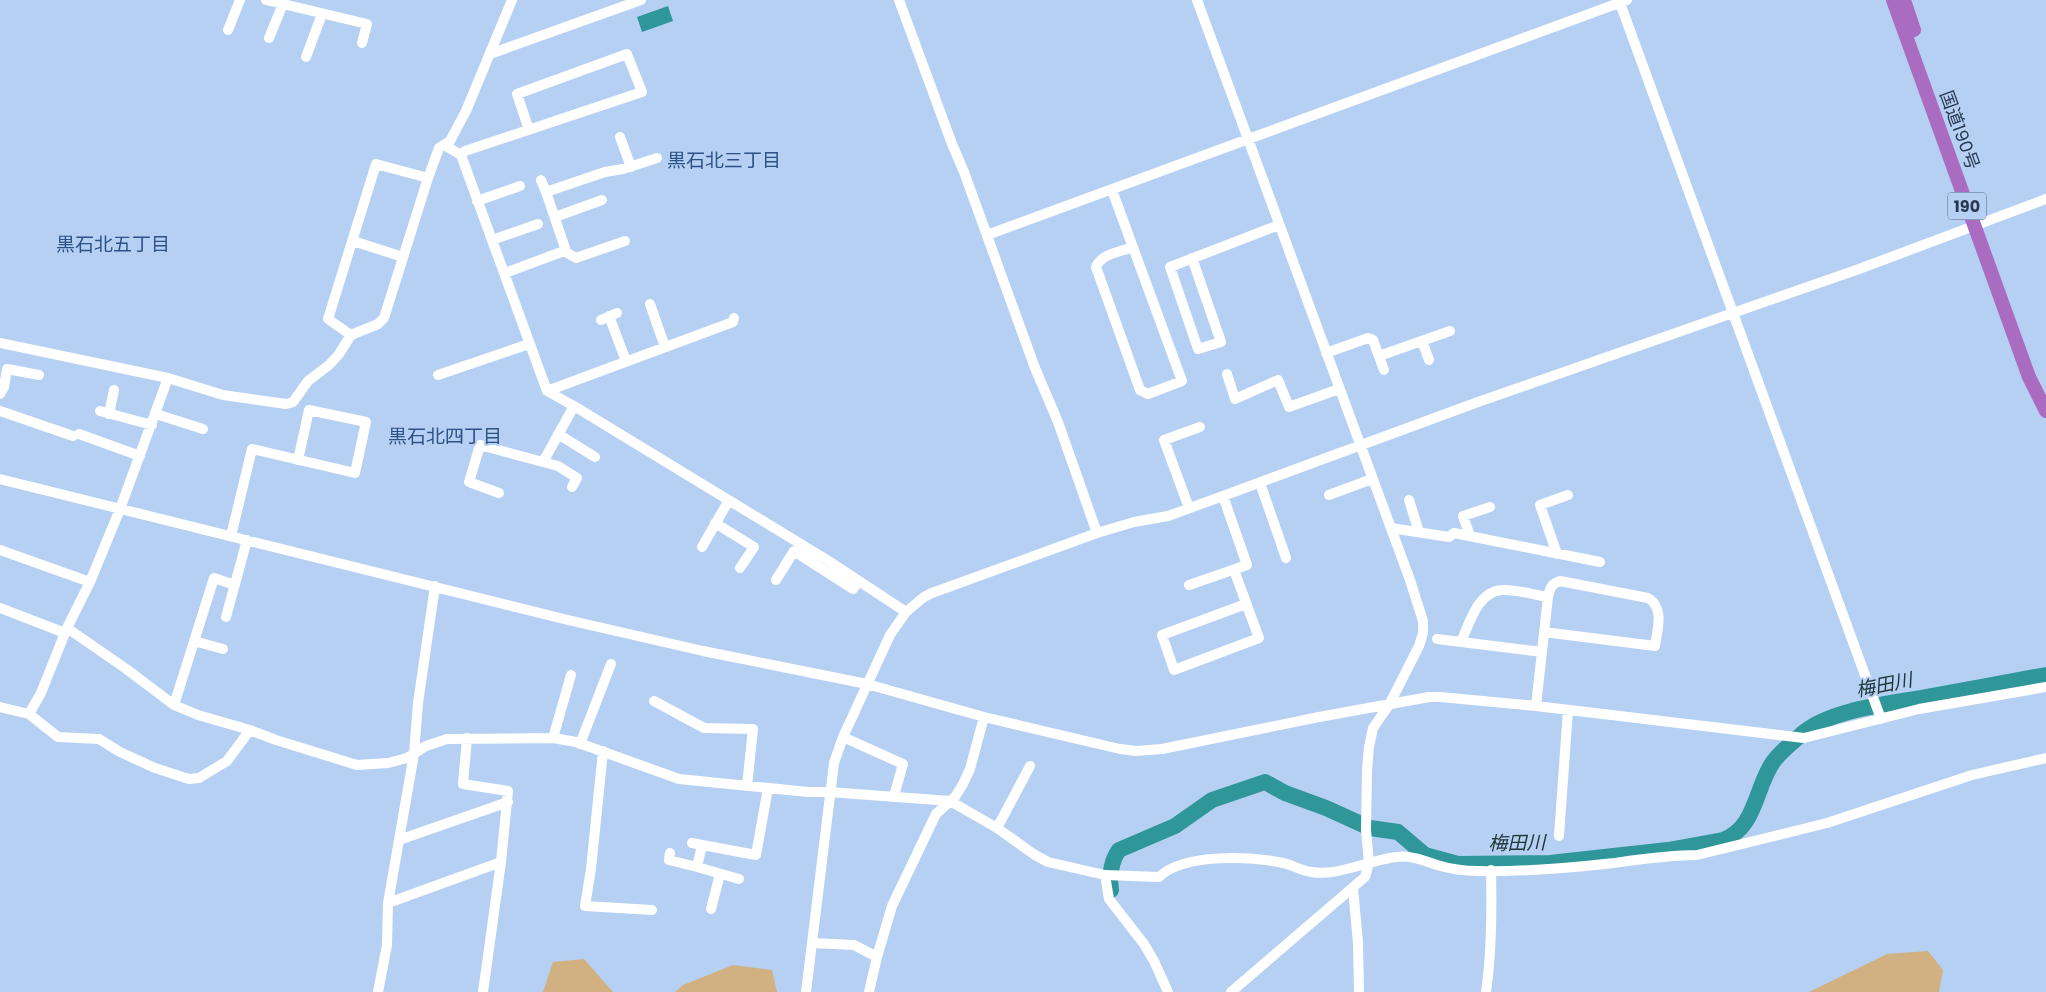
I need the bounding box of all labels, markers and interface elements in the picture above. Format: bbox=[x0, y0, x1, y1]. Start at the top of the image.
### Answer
street label: 国道190号 bbox=[1934, 87, 1986, 173]
district label: 黒石北三丁目 bbox=[667, 147, 781, 174]
road number: 190 bbox=[1948, 192, 1986, 220]
district label: 黒石北五丁目 bbox=[56, 231, 170, 258]
district label: 黒石北四丁目 bbox=[388, 423, 502, 450]
water label: 梅田川 bbox=[1853, 666, 1917, 704]
water label: 梅田川 bbox=[1488, 829, 1548, 857]

